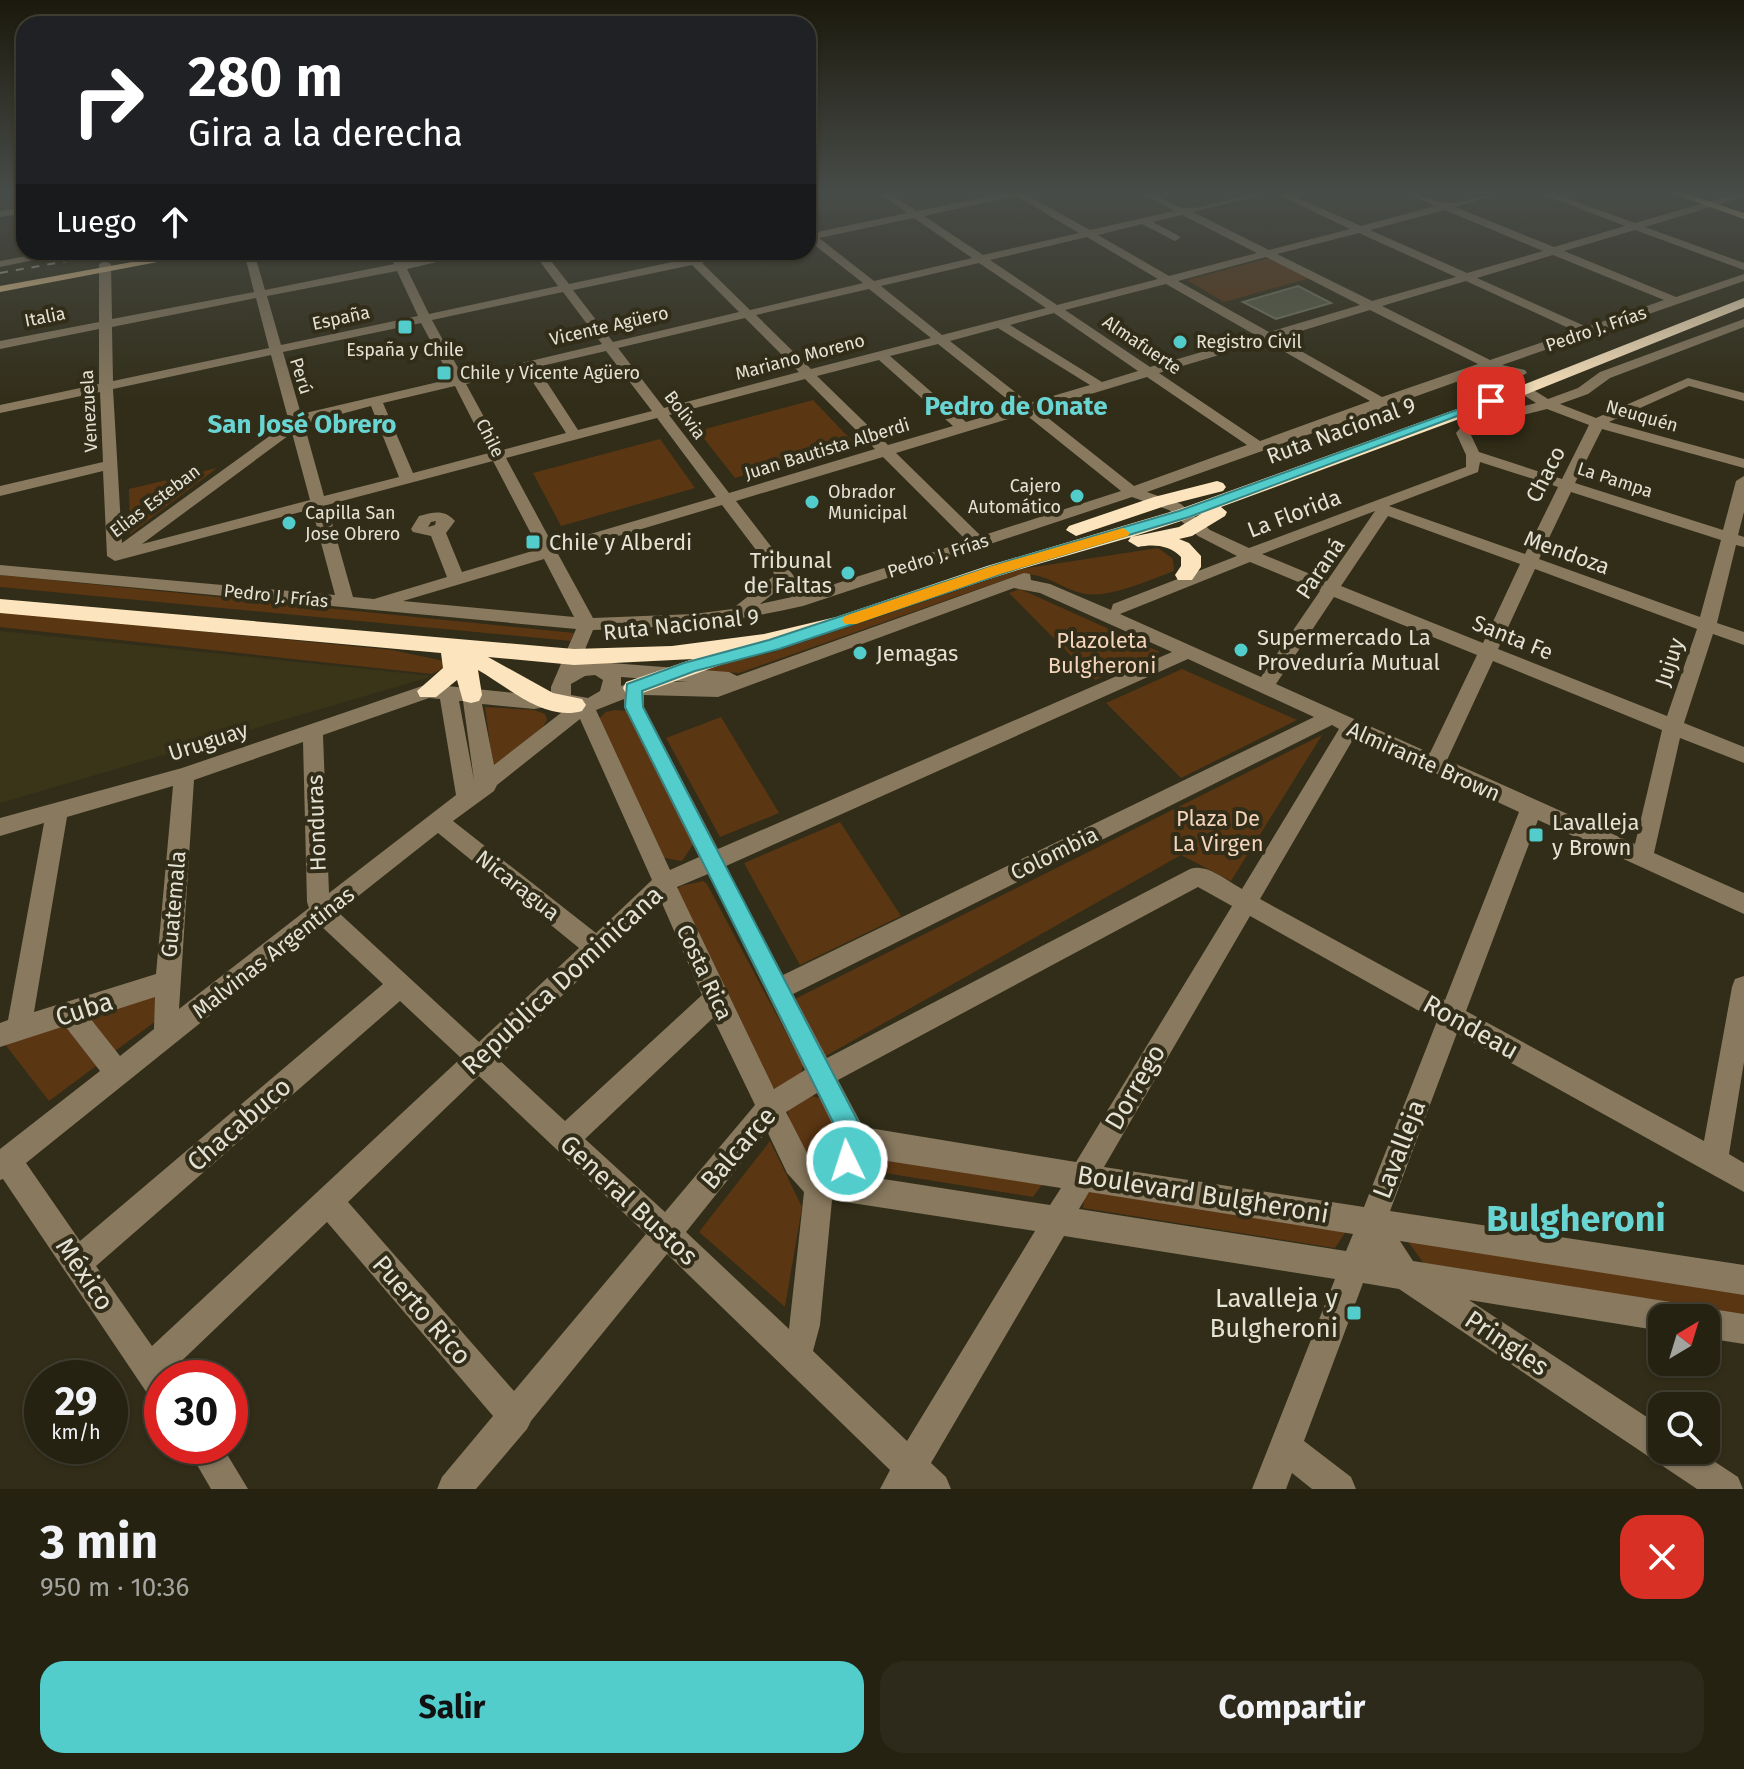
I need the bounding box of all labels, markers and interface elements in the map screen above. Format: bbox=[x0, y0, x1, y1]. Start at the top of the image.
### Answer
text: 280 m bbox=[188, 44, 343, 111]
icon: right bbox=[56, 48, 160, 152]
text: Gira a la derecha bbox=[188, 112, 463, 156]
icon: ahead bbox=[153, 200, 197, 244]
text: Luego bbox=[56, 204, 137, 240]
street label: España bbox=[310, 301, 372, 335]
street label: Italia bbox=[23, 302, 67, 332]
street label: Vicente Agüero bbox=[547, 302, 671, 350]
street label: Pedro J. Frías bbox=[1543, 302, 1649, 356]
street label: Almafuerte bbox=[1098, 311, 1186, 379]
marker: España y Chile bbox=[396, 318, 414, 336]
street label: Mariano Moreno bbox=[733, 329, 867, 385]
place label: Registro Civil bbox=[1196, 331, 1302, 353]
marker: Registro Civil bbox=[1171, 333, 1189, 351]
place label: España y Chile bbox=[346, 339, 464, 361]
street label: Perú bbox=[285, 355, 317, 397]
place label: Chile y Vicente Agüero bbox=[460, 362, 640, 384]
marker: Chile y Vicente Agüero bbox=[435, 364, 453, 382]
pin bbox=[1457, 367, 1525, 435]
street label: Venezuela bbox=[76, 369, 102, 453]
icon: arrive bbox=[1469, 379, 1513, 423]
street label: Bolivia bbox=[660, 386, 710, 444]
district label: Pedro de Onate bbox=[924, 391, 1108, 422]
street label: Ruta Nacional 9 bbox=[1263, 391, 1419, 470]
street label: Neuquén bbox=[1603, 395, 1681, 437]
district label: San José Obrero bbox=[207, 409, 397, 440]
street label: Juan Bautista Alberdi bbox=[742, 413, 912, 485]
street label: Chile bbox=[471, 415, 509, 461]
street label: Chaco bbox=[1520, 441, 1571, 507]
street label: La Pampa bbox=[1574, 457, 1656, 503]
street label: Elias Esteban bbox=[105, 460, 205, 542]
place label: Cajero Automático bbox=[968, 475, 1061, 518]
place label: Obrador Municipal bbox=[828, 481, 907, 524]
street label: La Florida bbox=[1244, 483, 1345, 544]
marker: Cajero Automático bbox=[1068, 487, 1086, 505]
marker: Obrador Municipal bbox=[803, 493, 821, 511]
place label: Capilla San Jose Obrero bbox=[305, 502, 400, 545]
marker: Capilla San Jose Obrero bbox=[280, 514, 298, 532]
street label: Mendoza bbox=[1520, 525, 1613, 580]
place label: Chile y Alberdi bbox=[549, 529, 692, 556]
street label: Pedro J. Frías bbox=[885, 529, 991, 583]
marker: Chile y Alberdi bbox=[524, 533, 542, 551]
street label: Paraná bbox=[1290, 533, 1351, 604]
place label: Tribunal de Faltas bbox=[744, 547, 832, 599]
marker: Tribunal de Faltas bbox=[839, 564, 857, 582]
street label: Pedro J. Frías bbox=[223, 580, 329, 612]
street label: Ruta Nacional 9 bbox=[602, 603, 760, 646]
street label: Santa Fe bbox=[1469, 609, 1557, 666]
place label: Supermercado La Proveduría Mutual bbox=[1257, 624, 1440, 676]
park label: Plazoleta Bulgheroni bbox=[1048, 627, 1156, 679]
street label: Jujuy bbox=[1649, 634, 1690, 690]
place label: Jemagas bbox=[876, 640, 958, 667]
marker: Supermercado La Proveduría Mutual bbox=[1232, 641, 1250, 659]
marker: Jemagas bbox=[851, 644, 869, 662]
street label: Uruguay bbox=[165, 716, 252, 767]
street label: Almirante Brown bbox=[1343, 716, 1505, 807]
street label: Honduras bbox=[301, 774, 332, 872]
park label: Plaza De La Virgen bbox=[1172, 805, 1264, 857]
place label: Lavalleja y Brown bbox=[1552, 809, 1640, 861]
street label: Colombia bbox=[1006, 821, 1102, 886]
marker: Lavalleja y Brown bbox=[1527, 826, 1545, 844]
street label: Nicaragua bbox=[470, 844, 565, 926]
street label: Guatemala bbox=[155, 849, 192, 959]
street label: Republica Dominicana bbox=[455, 879, 669, 1082]
street label: Malvinas Argentinas bbox=[187, 881, 360, 1024]
street label: Costa Rica bbox=[671, 920, 738, 1024]
street label: Cuba bbox=[52, 986, 117, 1033]
street label: Rondeau bbox=[1418, 989, 1524, 1066]
street label: Dorrego bbox=[1099, 1039, 1172, 1136]
street label: Chacabuco bbox=[181, 1071, 298, 1178]
street label: Lavalleja bbox=[1366, 1095, 1432, 1203]
street label: Balcarce bbox=[694, 1101, 782, 1196]
position arrow bbox=[805, 1119, 889, 1203]
street label: General Bustos bbox=[553, 1129, 704, 1272]
street label: Boulevard Bulgheroni bbox=[1075, 1159, 1331, 1230]
district label: Bulgheroni bbox=[1486, 1197, 1666, 1241]
street label: México bbox=[49, 1232, 120, 1317]
street label: Puerto Rico bbox=[366, 1249, 478, 1371]
place label: Lavalleja y Bulgheroni bbox=[1210, 1283, 1338, 1344]
marker: Lavalleja y Bulgheroni bbox=[1345, 1304, 1363, 1322]
street label: Pringles bbox=[1459, 1304, 1555, 1383]
north arrow bbox=[1648, 1304, 1720, 1376]
map controls bbox=[1648, 1304, 1720, 1464]
speed limit sign: 30 bbox=[144, 1360, 248, 1464]
text: 29 bbox=[55, 1378, 97, 1426]
button: search bbox=[1648, 1392, 1720, 1464]
text: km/h bbox=[51, 1420, 101, 1444]
text: 3 min bbox=[40, 1513, 158, 1571]
button: close bbox=[1620, 1515, 1704, 1599]
text: 950 m · 10:36 bbox=[40, 1572, 189, 1603]
button: Salir bbox=[40, 1661, 864, 1753]
button: Compartir bbox=[880, 1661, 1704, 1753]

